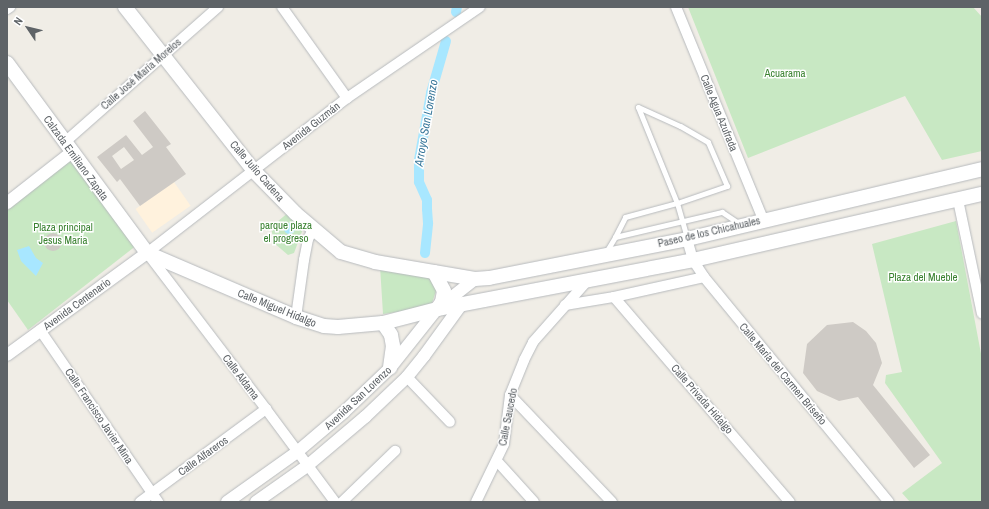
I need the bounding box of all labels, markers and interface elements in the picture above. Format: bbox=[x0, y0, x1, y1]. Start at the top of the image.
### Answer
north arrow bbox=[8, 8, 48, 48]
text: N bbox=[11, 14, 26, 28]
street label: Calle José María Morelos bbox=[98, 35, 184, 113]
park label: Acuarama bbox=[764, 66, 806, 80]
street label: Calle Agua Azufrada bbox=[697, 72, 741, 154]
water label: Arroyo San Lorenzo bbox=[412, 79, 442, 167]
street label: Avenida Guzmán bbox=[280, 99, 342, 153]
street label: Calzada Emiliano Zapata bbox=[41, 113, 111, 203]
street label: Calle Julio Cadena bbox=[227, 138, 287, 204]
street label: Paseo de los Chicahuales bbox=[656, 214, 762, 250]
park label: parque plaza el progreso bbox=[260, 219, 312, 245]
park label: Plaza principal Jesus Maria bbox=[33, 221, 93, 247]
park label: Plaza del Mueble bbox=[888, 270, 958, 284]
street label: Avenida Centenario bbox=[41, 275, 113, 333]
street label: Calle Miguel Hidalgo bbox=[236, 286, 318, 330]
street label: Calle María del Carmen Briseño bbox=[737, 320, 829, 428]
street label: Calle Aldama bbox=[220, 352, 262, 402]
street label: Calle Privada Hidalgo bbox=[668, 362, 736, 436]
street label: Avenida San Lorenzo bbox=[322, 364, 394, 432]
street label: Calle Francisco Javier Mina bbox=[62, 366, 136, 466]
street label: Calle Saucedo bbox=[496, 387, 520, 447]
street label: Calle Alfareros bbox=[175, 433, 231, 479]

